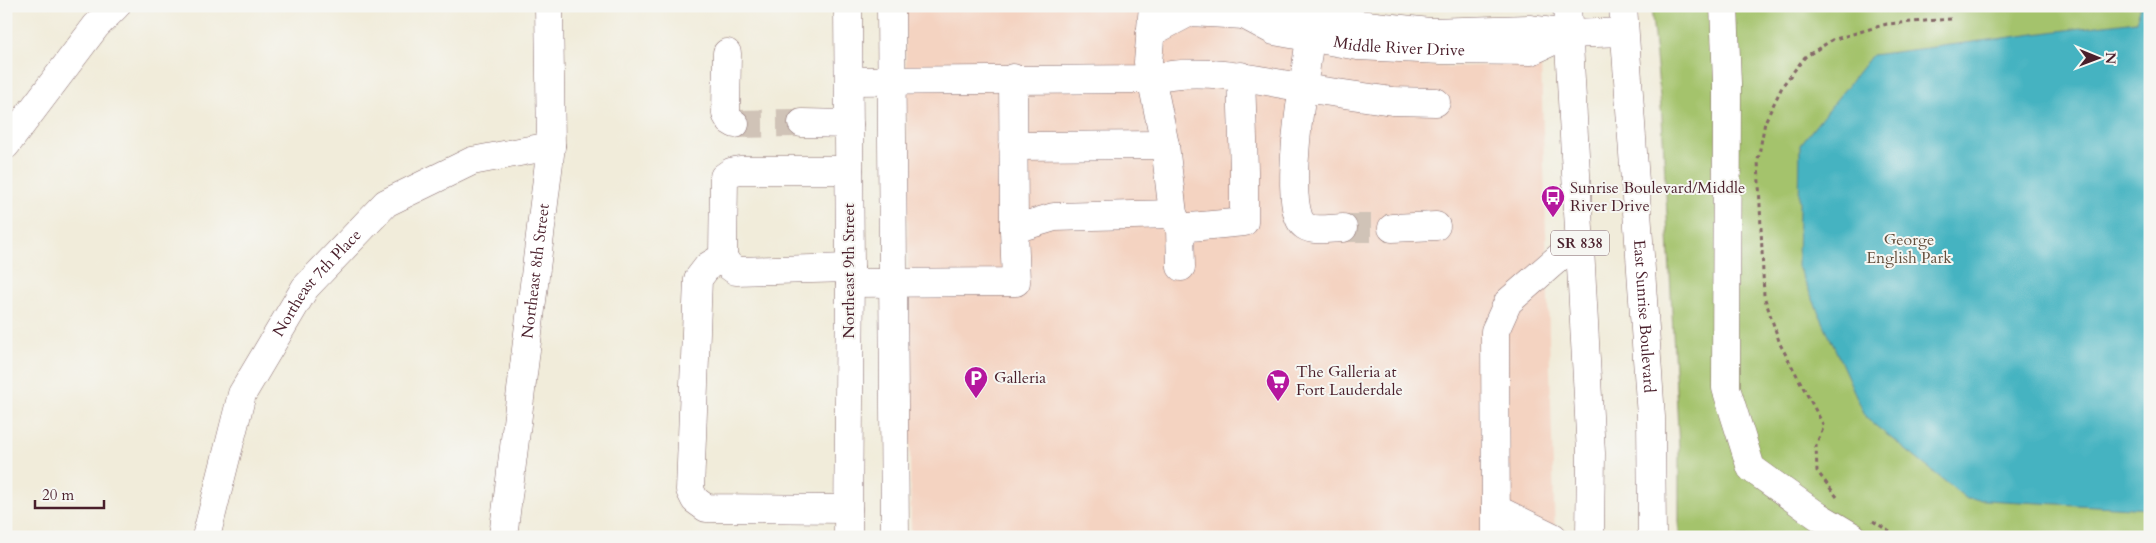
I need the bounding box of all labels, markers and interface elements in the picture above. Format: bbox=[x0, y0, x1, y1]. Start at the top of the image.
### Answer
street label: Middle River Drive bbox=[1332, 31, 1465, 61]
north arrow bbox=[2074, 32, 2124, 82]
text: N bbox=[2101, 52, 2120, 64]
place label: Sunrise Boulevard/Middle River Drive bbox=[1570, 177, 1745, 217]
bus stop icon: Sunrise Boulevard/Middle River Drive bbox=[1540, 184, 1566, 218]
street label: Northeast 8th Street bbox=[516, 202, 555, 340]
street label: Northeast 9th Street bbox=[838, 203, 860, 339]
street label: Northeast 7th Place bbox=[267, 224, 366, 341]
park label: George English Park bbox=[1866, 229, 1952, 269]
road number: SR 838 bbox=[1551, 230, 1609, 256]
street label: East Sunrise Boulevard bbox=[1628, 239, 1660, 394]
place label: The Galleria at Fort Lauderdale bbox=[1296, 361, 1403, 401]
parking icon: Galleria bbox=[963, 365, 989, 399]
place label: Galleria bbox=[994, 367, 1046, 389]
supermarket icon: The Galleria at Fort Lauderdale bbox=[1265, 368, 1291, 402]
scale bar bbox=[35, 478, 104, 510]
text: 20 m bbox=[42, 485, 74, 505]

